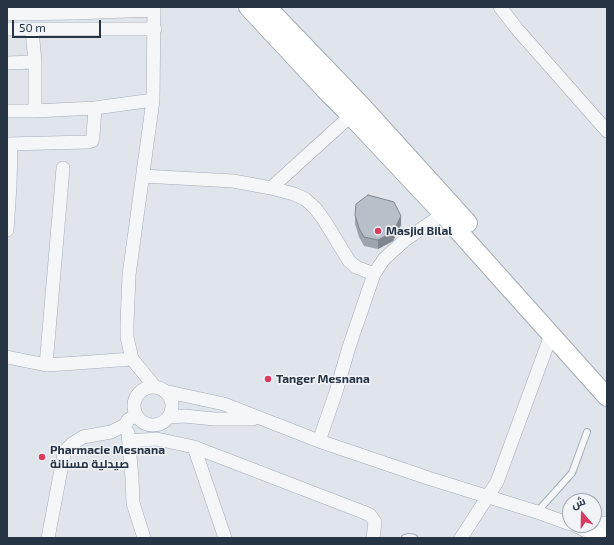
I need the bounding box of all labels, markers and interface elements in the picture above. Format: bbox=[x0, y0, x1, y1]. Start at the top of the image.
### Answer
scale bar bbox=[14, 12, 103, 38]
text: 50 m bbox=[19, 20, 46, 34]
place label: Masjid Bilal bbox=[386, 224, 452, 238]
marker: Masjid Bilal bbox=[373, 226, 383, 236]
place label: Tanger Mesnana bbox=[276, 372, 370, 386]
marker: Tanger Mesnana bbox=[263, 374, 273, 384]
place label: Pharmacie Mesnana صيدلية مسنانة bbox=[50, 443, 165, 471]
marker: Pharmacie Mesnana صيدلية مسنانة bbox=[37, 452, 47, 462]
north arrow bbox=[562, 493, 602, 533]
text: ش bbox=[569, 494, 587, 511]

